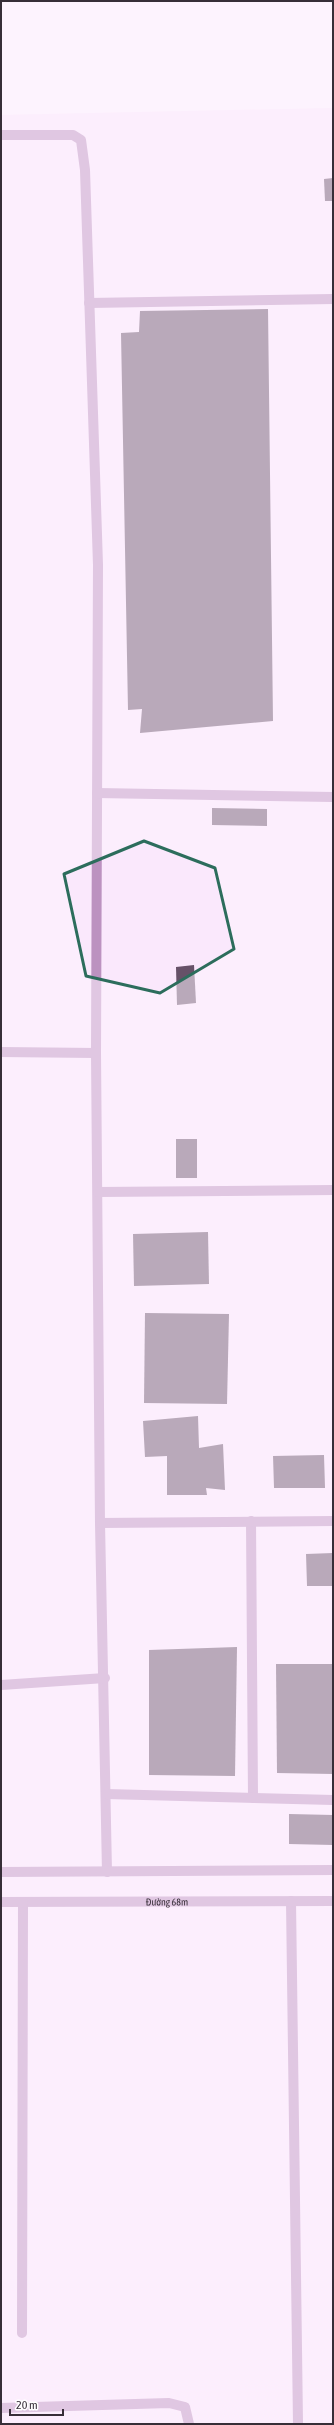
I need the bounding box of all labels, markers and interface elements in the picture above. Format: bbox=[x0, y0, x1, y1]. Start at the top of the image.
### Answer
street label: Đường 68m bbox=[146, 1896, 188, 1908]
scale bar bbox=[10, 2391, 63, 2417]
text: 20 m bbox=[16, 2398, 38, 2412]

